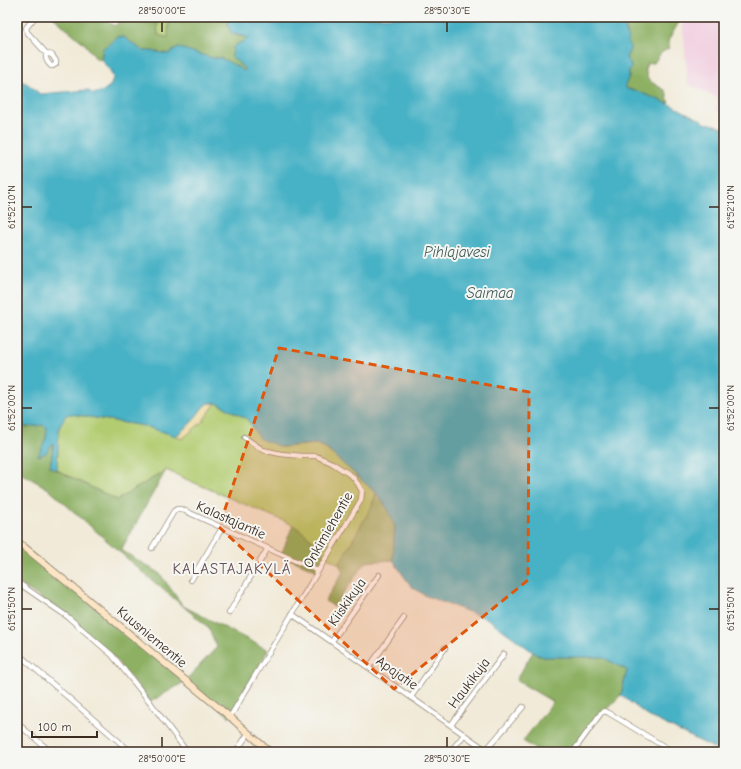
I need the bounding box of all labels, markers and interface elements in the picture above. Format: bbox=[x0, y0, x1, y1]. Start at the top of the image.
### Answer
text: 28°50'00"E bbox=[138, 5, 186, 17]
text: 28°50'30"E bbox=[424, 5, 470, 17]
text: 61°52'10"N bbox=[6, 185, 18, 229]
text: 61°52'10"N bbox=[725, 185, 737, 229]
water label: Pihlajavesi bbox=[424, 243, 491, 261]
water label: Saimaa bbox=[466, 284, 514, 302]
text: 61°52'00"N bbox=[6, 385, 18, 431]
text: 61°52'00"N bbox=[725, 385, 737, 431]
street label: Onkimiehentie bbox=[299, 489, 357, 571]
street label: Kalastajantie bbox=[194, 497, 268, 543]
district label: KALASTAJAKYLÄ bbox=[173, 560, 291, 578]
street label: Kiiskikuja bbox=[324, 575, 370, 629]
text: 61°51'50"N bbox=[6, 587, 18, 631]
text: 61°51'50"N bbox=[725, 587, 737, 631]
street label: Kuusniementie bbox=[113, 603, 191, 671]
street label: Apajatie bbox=[373, 652, 421, 694]
street label: Haukikuja bbox=[444, 654, 494, 712]
scale bar bbox=[32, 713, 97, 739]
text: 100 m bbox=[38, 720, 71, 734]
text: 28°50'00"E bbox=[138, 753, 186, 765]
text: 28°50'30"E bbox=[424, 753, 470, 765]

